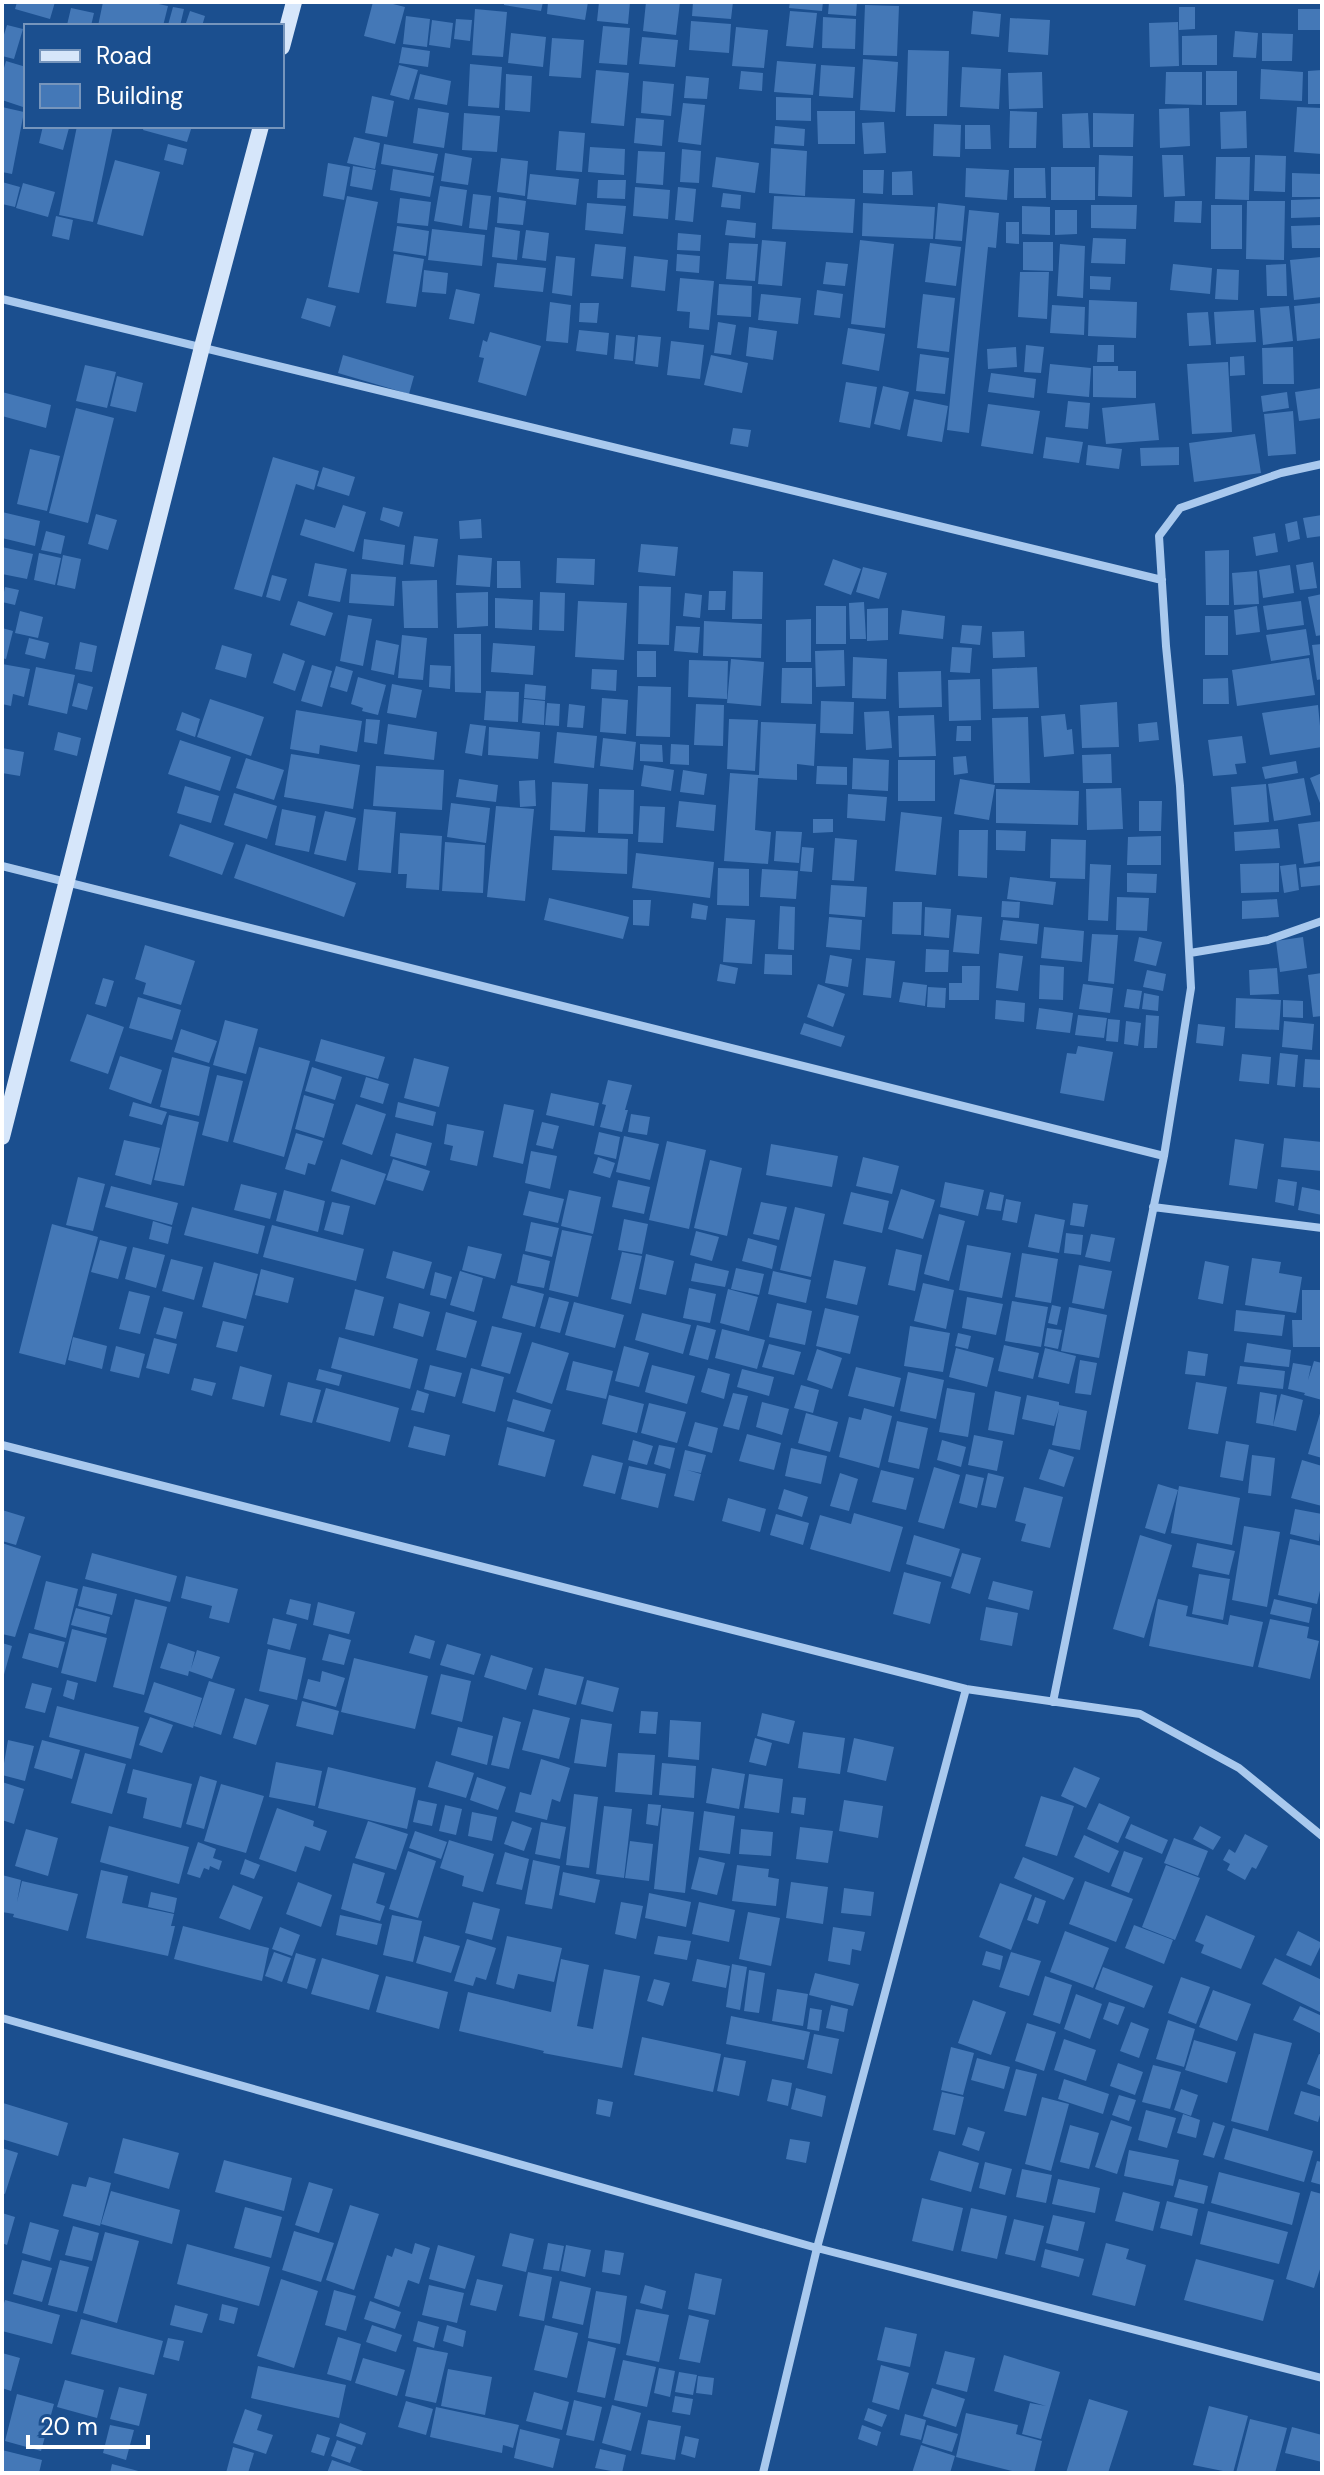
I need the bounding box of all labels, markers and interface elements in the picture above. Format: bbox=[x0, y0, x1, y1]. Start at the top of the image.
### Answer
legend bbox=[24, 24, 284, 128]
text: Road bbox=[96, 40, 152, 71]
text: Building bbox=[96, 80, 183, 111]
scale bar bbox=[28, 2399, 148, 2449]
text: 20 m bbox=[40, 2411, 98, 2442]

